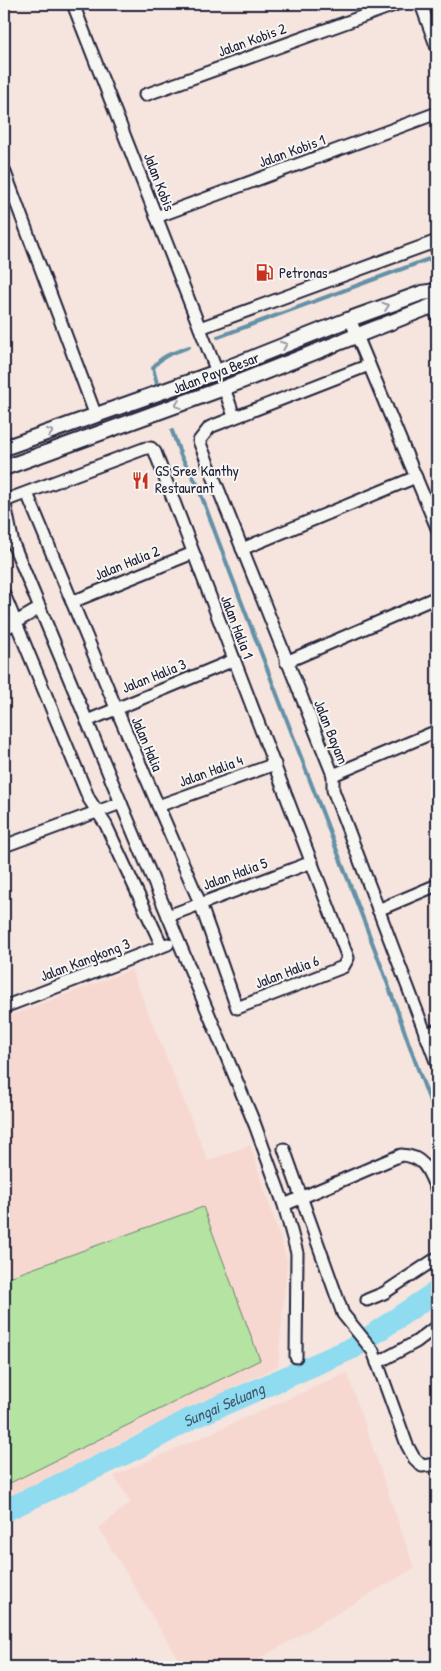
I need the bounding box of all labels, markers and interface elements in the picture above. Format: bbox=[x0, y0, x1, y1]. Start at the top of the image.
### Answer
street label: Jalan Kobis 2 bbox=[215, 17, 289, 62]
street label: Jalan Kobis 1 bbox=[256, 129, 328, 172]
street label: Jalan Kobis bbox=[139, 150, 180, 214]
place label: Petronas bbox=[279, 262, 328, 283]
fuel station icon: Petronas bbox=[255, 263, 275, 283]
one-way arrow bbox=[381, 302, 390, 312]
one-way arrow bbox=[279, 341, 288, 351]
street label: Jalan Paya Besar bbox=[169, 346, 262, 399]
one-way arrow bbox=[174, 399, 183, 409]
one-way arrow bbox=[45, 428, 53, 438]
place label: GS Sree Kanthy Restaurant bbox=[155, 460, 239, 498]
restaurant icon: GS Sree Kanthy Restaurant bbox=[131, 470, 151, 490]
street label: Jalan Halia 2 bbox=[91, 540, 162, 585]
street label: Jalan Halia 1 bbox=[216, 592, 259, 662]
street label: Jalan Halia 3 bbox=[118, 653, 189, 698]
street label: Jalan Bayam bbox=[309, 697, 354, 767]
street label: Jalan Halia bbox=[127, 713, 168, 775]
street label: Jalan Halia 4 bbox=[176, 749, 246, 792]
street label: Jalan Halia 5 bbox=[200, 852, 271, 895]
street label: Jalan Kangkong 3 bbox=[37, 933, 133, 986]
street label: Jalan Halia 6 bbox=[252, 950, 322, 993]
water label: Sungai Seluang bbox=[179, 1377, 268, 1432]

